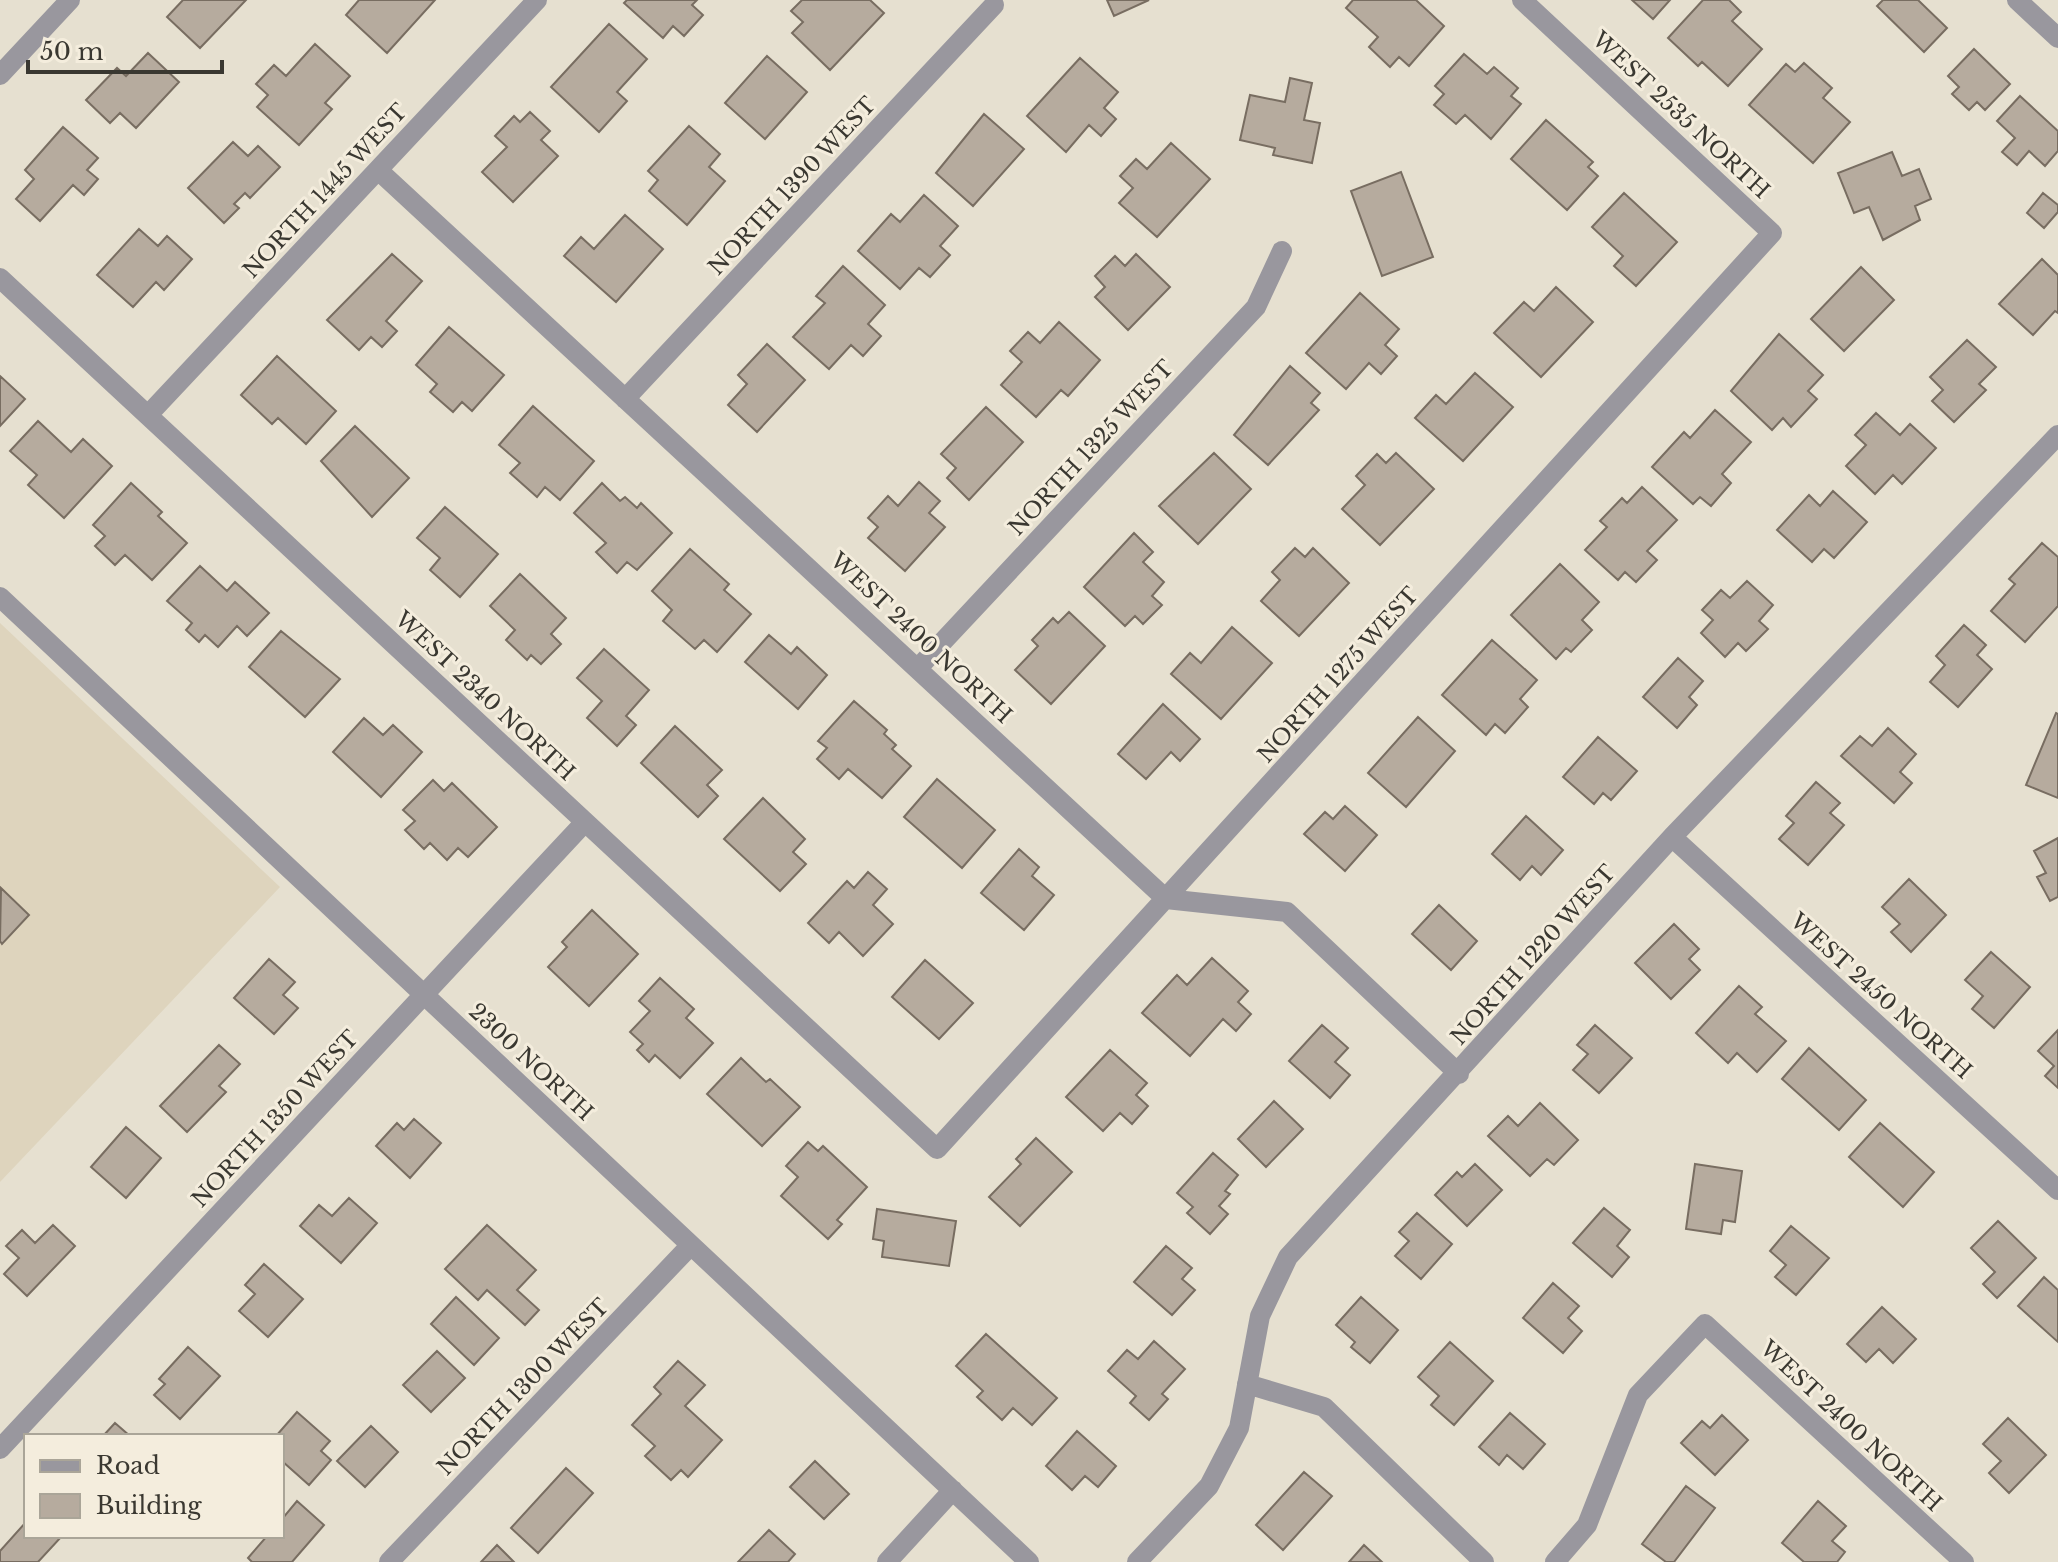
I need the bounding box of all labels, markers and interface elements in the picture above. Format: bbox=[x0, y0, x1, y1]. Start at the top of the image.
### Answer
scale bar bbox=[28, 24, 222, 74]
street label: WEST 2535 NORTH bbox=[1586, 25, 1775, 204]
text: 50 m bbox=[40, 37, 104, 66]
street label: NORTH 1390 WEST bbox=[703, 91, 882, 281]
street label: NORTH 1445 WEST bbox=[237, 98, 413, 284]
street label: NORTH 1325 WEST bbox=[1003, 355, 1179, 541]
street label: WEST 2400 NORTH bbox=[824, 546, 1017, 729]
street label: NORTH 1275 WEST bbox=[1252, 581, 1424, 768]
street label: WEST 2340 NORTH bbox=[389, 605, 581, 786]
street label: NORTH 1220 WEST bbox=[1445, 859, 1621, 1051]
street label: WEST 2450 NORTH bbox=[1784, 907, 1977, 1085]
street label: 2300 NORTH bbox=[463, 998, 599, 1126]
street label: NORTH 1350 WEST bbox=[186, 1025, 364, 1213]
street label: NORTH 1300 WEST bbox=[432, 1293, 615, 1481]
street label: WEST 2400 NORTH bbox=[1754, 1334, 1947, 1517]
legend bbox=[24, 1434, 284, 1538]
text: Road bbox=[96, 1451, 160, 1480]
text: Building bbox=[96, 1491, 202, 1520]

